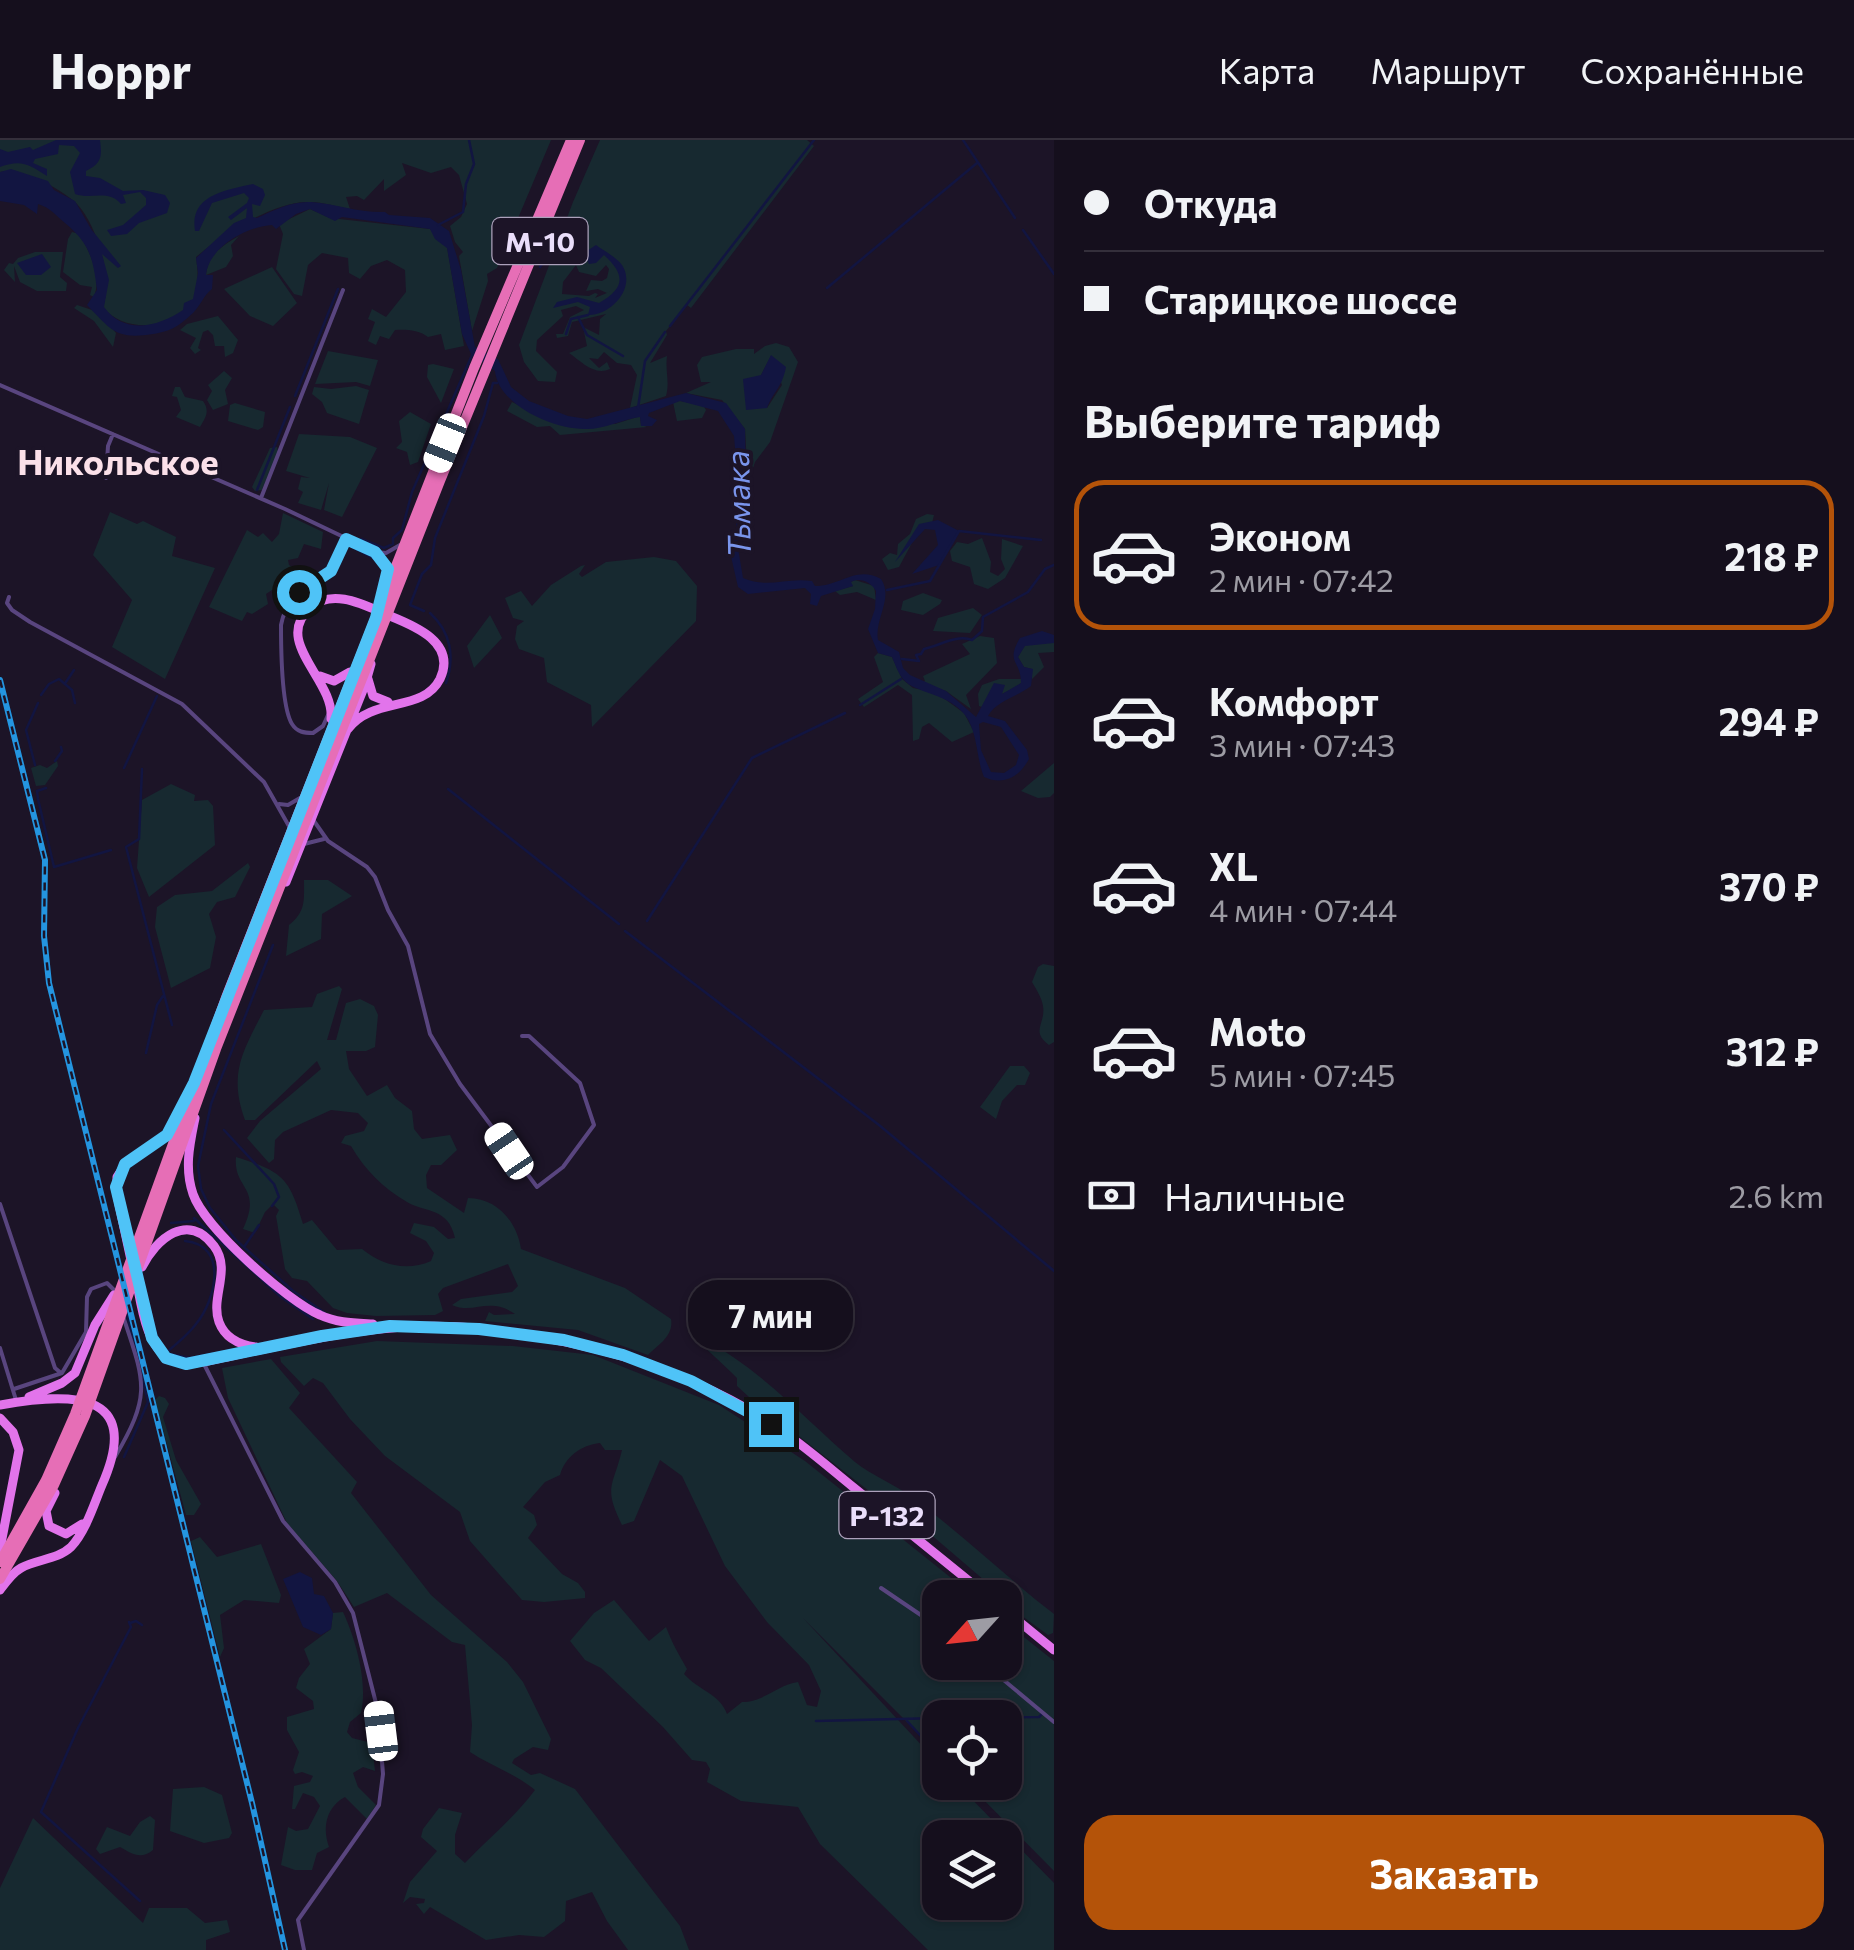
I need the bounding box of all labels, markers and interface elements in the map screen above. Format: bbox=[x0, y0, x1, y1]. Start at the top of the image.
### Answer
text: Hoppr bbox=[50, 40, 191, 99]
text: Карта bbox=[1219, 48, 1315, 91]
text: Маршрут bbox=[1370, 48, 1526, 91]
text: Сохранённые bbox=[1581, 48, 1804, 91]
text: Откуда bbox=[1144, 179, 1277, 226]
road number: М-10 bbox=[492, 218, 588, 264]
text: Старицкое шоссе bbox=[1144, 275, 1457, 322]
text: Выберите тариф bbox=[1084, 392, 1441, 447]
car bbox=[420, 410, 470, 476]
district label: Никольское bbox=[17, 439, 219, 482]
water label: Тьмака bbox=[716, 450, 758, 558]
icon: car bbox=[1089, 510, 1179, 600]
text: Эконом bbox=[1209, 512, 1351, 559]
text: 218 ₽ bbox=[1724, 532, 1819, 579]
text: 2 мин · 07:42 bbox=[1209, 559, 1394, 599]
route start bbox=[277, 570, 322, 615]
icon: car bbox=[1089, 675, 1179, 765]
text: Комфорт bbox=[1209, 677, 1379, 724]
text: 294 ₽ bbox=[1719, 697, 1819, 744]
text: 3 мин · 07:43 bbox=[1209, 724, 1395, 764]
icon: car bbox=[1089, 840, 1179, 930]
text: XL bbox=[1209, 842, 1258, 889]
text: 370 ₽ bbox=[1719, 862, 1819, 909]
text: 4 мин · 07:44 bbox=[1209, 889, 1397, 929]
icon: car bbox=[1089, 1005, 1179, 1095]
text: Moto bbox=[1209, 1007, 1307, 1054]
text: 312 ₽ bbox=[1726, 1027, 1819, 1074]
text: 5 мин · 07:45 bbox=[1209, 1054, 1395, 1094]
car bbox=[480, 1118, 538, 1184]
icon: cash bbox=[1084, 1168, 1139, 1223]
text: Наличные bbox=[1164, 1172, 1345, 1219]
text: 2.6 km bbox=[1728, 1175, 1824, 1215]
callout: 7 мин bbox=[688, 1279, 854, 1349]
text: 7 мин bbox=[728, 1295, 813, 1335]
route end bbox=[749, 1402, 794, 1447]
road number: Р-132 bbox=[840, 1492, 934, 1538]
north arrow bbox=[922, 1580, 1022, 1680]
map controls bbox=[922, 1580, 1022, 1920]
car bbox=[362, 1699, 400, 1763]
button: locate bbox=[922, 1700, 1022, 1800]
button: Заказать bbox=[1084, 1815, 1824, 1930]
button: layers bbox=[922, 1820, 1022, 1920]

